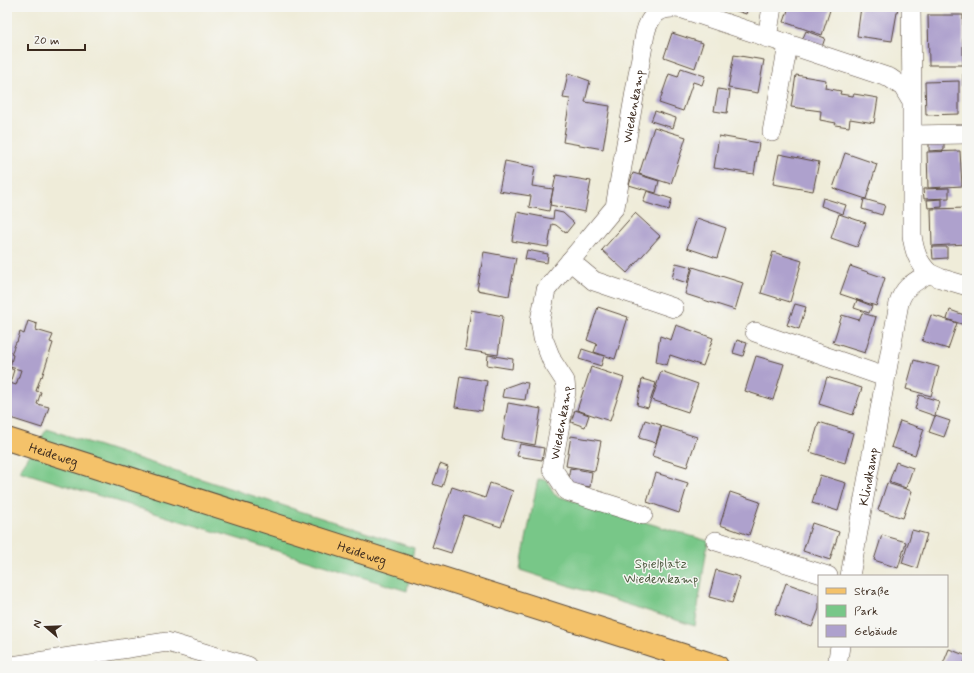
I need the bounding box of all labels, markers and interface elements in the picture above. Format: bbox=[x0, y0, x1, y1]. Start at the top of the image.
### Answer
scale bar bbox=[28, 26, 85, 52]
text: 20 m bbox=[34, 33, 60, 49]
street label: Wiedenkamp bbox=[619, 68, 649, 145]
street label: Wiedenkamp bbox=[547, 385, 576, 461]
street label: Heideweg bbox=[26, 439, 80, 472]
street label: Klindkamp bbox=[856, 446, 883, 507]
street label: Heideweg bbox=[335, 538, 389, 571]
park label: Spielplatz Wiedenkamp bbox=[624, 556, 698, 588]
legend bbox=[818, 575, 948, 647]
text: Straße bbox=[854, 584, 889, 600]
text: Park bbox=[854, 604, 878, 620]
north arrow bbox=[26, 607, 66, 647]
text: N bbox=[30, 618, 45, 630]
text: Gebäude bbox=[854, 624, 897, 640]

